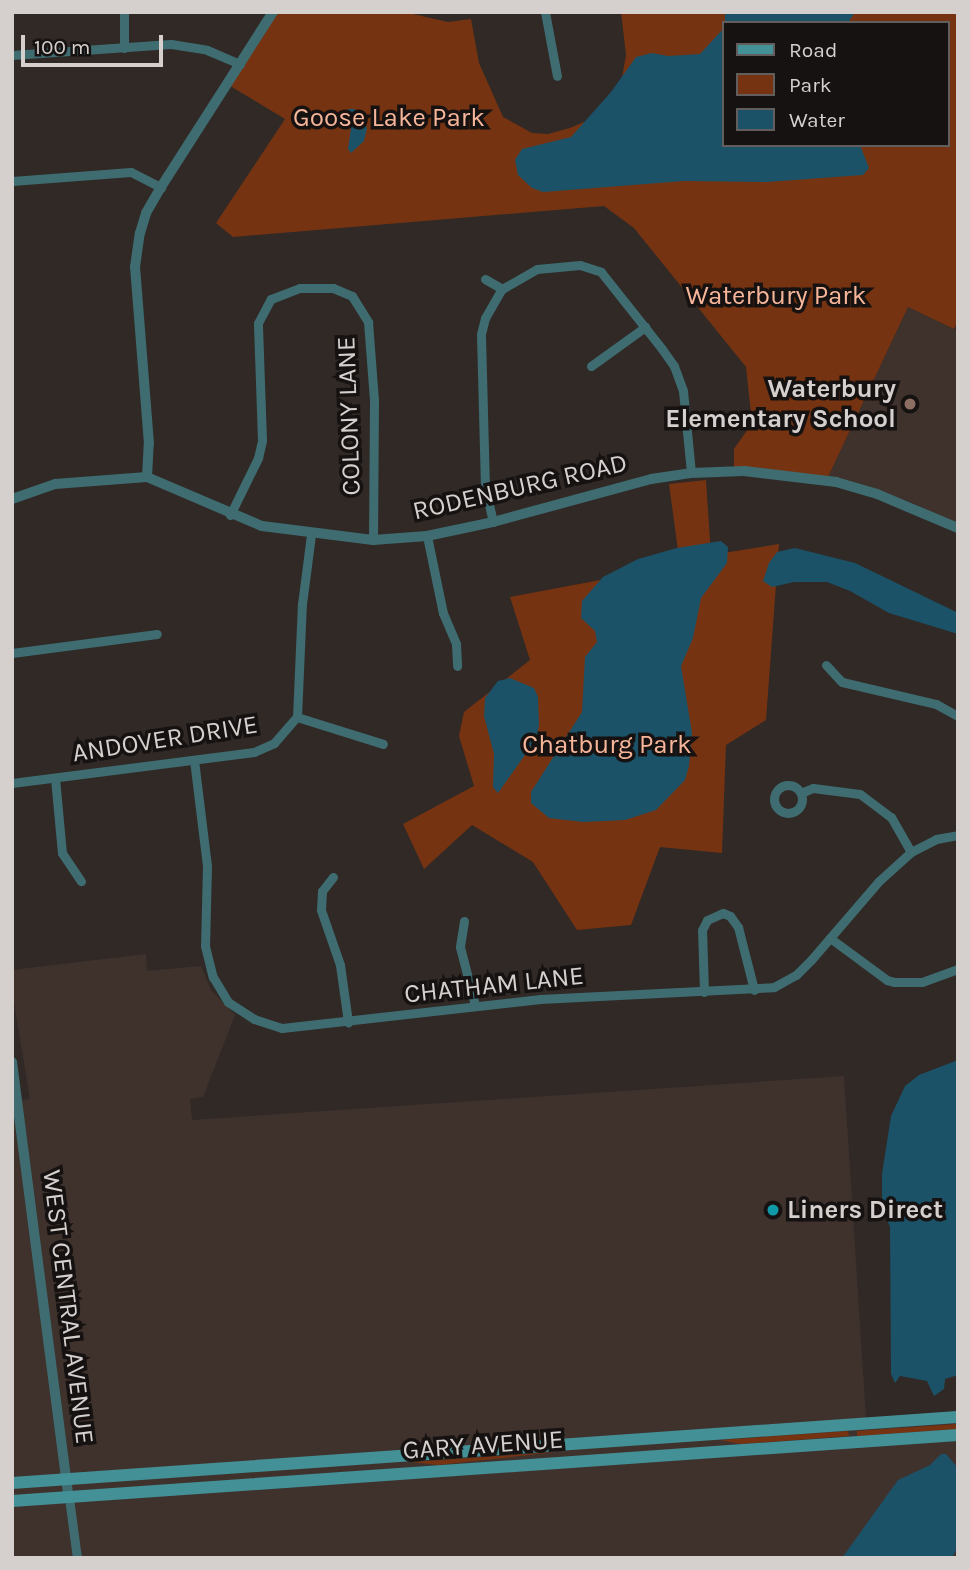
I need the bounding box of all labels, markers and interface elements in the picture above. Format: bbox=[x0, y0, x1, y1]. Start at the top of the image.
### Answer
scale bar bbox=[24, 21, 166, 65]
legend bbox=[722, 21, 949, 147]
text: 100 m bbox=[34, 35, 91, 59]
text: Road bbox=[789, 38, 837, 62]
text: Park bbox=[789, 73, 832, 97]
park label: Goose Lake Park bbox=[293, 102, 485, 134]
text: Water bbox=[789, 108, 845, 132]
park label: Waterbury Park bbox=[686, 280, 866, 312]
street label: COLONY LANE bbox=[331, 336, 367, 496]
place label: Waterbury Elementary School bbox=[665, 373, 896, 434]
marker: Waterbury Elementary School bbox=[902, 396, 918, 412]
street label: RODENBURG ROAD bbox=[410, 447, 630, 527]
street label: ANDOVER DRIVE bbox=[70, 709, 260, 769]
park label: Chatburg Park bbox=[522, 729, 692, 761]
street label: CHATHAM LANE bbox=[403, 960, 585, 1010]
street label: WEST CENTRAL AVENUE bbox=[36, 1168, 100, 1446]
place label: Liners Direct bbox=[787, 1194, 943, 1226]
marker: Liners Direct bbox=[765, 1202, 781, 1218]
street label: GARY AVENUE bbox=[402, 1424, 564, 1466]

